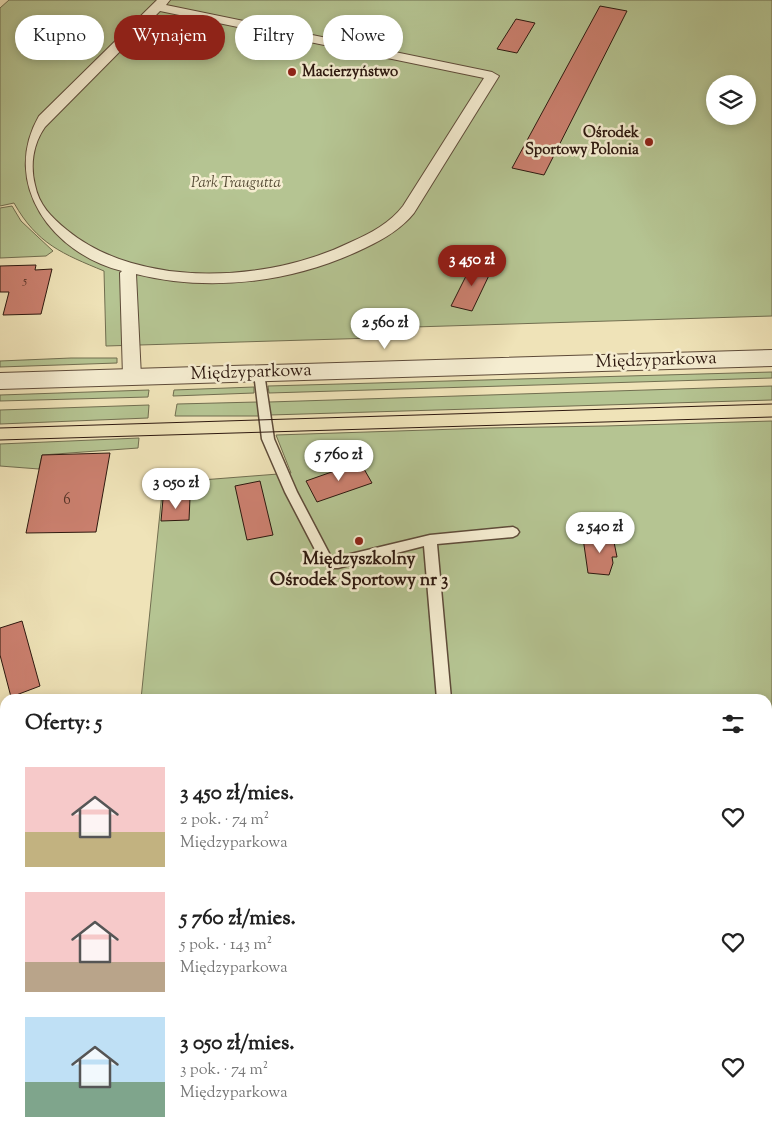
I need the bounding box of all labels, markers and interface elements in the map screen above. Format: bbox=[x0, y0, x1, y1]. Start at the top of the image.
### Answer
chip: Kupno bbox=[15, 15, 104, 60]
chip: Wynajem bbox=[114, 15, 225, 60]
chip: Filtry bbox=[235, 15, 313, 60]
chip: Nowe bbox=[323, 15, 403, 60]
place label: Macierzyństwo bbox=[302, 62, 398, 83]
marker: Macierzyństwo bbox=[286, 66, 298, 78]
map controls bbox=[706, 75, 756, 125]
button: layers bbox=[706, 75, 756, 125]
place label: Ośrodek Sportowy Polonia bbox=[525, 123, 640, 161]
marker: Ośrodek Sportowy Polonia bbox=[643, 136, 655, 148]
park label: Park Traugutta bbox=[191, 173, 281, 194]
pin: 3 450 zł bbox=[420, 244, 524, 287]
text: 3 450 zł bbox=[449, 249, 495, 272]
house number: 5 bbox=[22, 272, 27, 290]
pin: 2 560 zł bbox=[333, 308, 437, 350]
text: 2 560 zł bbox=[362, 312, 408, 335]
street label: Międzyparkowa bbox=[595, 346, 717, 376]
street label: Międzyparkowa bbox=[190, 358, 312, 388]
pin: 5 760 zł bbox=[287, 440, 391, 482]
text: 5 760 zł bbox=[315, 444, 363, 467]
pin: 3 050 zł bbox=[124, 468, 228, 510]
text: 3 050 zł bbox=[153, 472, 199, 495]
house number: 6 bbox=[63, 490, 71, 511]
pin: 2 540 zł bbox=[548, 512, 652, 554]
text: 2 540 zł bbox=[577, 516, 623, 539]
marker: Międzyszkolny Ośrodek Sportowy nr 3 bbox=[353, 535, 365, 547]
place label: Międzyszkolny Ośrodek Sportowy nr 3 bbox=[270, 547, 448, 594]
text: Oferty: 5 bbox=[25, 709, 102, 739]
icon: filters bbox=[719, 710, 747, 738]
text: 3 450 zł/mies. bbox=[180, 779, 294, 809]
icon: home bbox=[65, 787, 125, 847]
icon: heart bbox=[719, 803, 747, 831]
text: 2 pok. · 74 m² bbox=[180, 809, 269, 832]
text: Międzyparkowa bbox=[180, 832, 288, 855]
text: 5 760 zł/mies. bbox=[180, 904, 296, 934]
icon: home bbox=[65, 912, 125, 972]
icon: heart bbox=[719, 928, 747, 956]
text: 5 pok. · 143 m² bbox=[180, 934, 272, 957]
text: Międzyparkowa bbox=[180, 957, 288, 980]
text: 3 050 zł/mies. bbox=[180, 1029, 294, 1059]
icon: home bbox=[65, 1037, 125, 1097]
icon: heart bbox=[719, 1053, 747, 1081]
text: 3 pok. · 74 m² bbox=[180, 1059, 268, 1082]
text: Międzyparkowa bbox=[180, 1082, 288, 1105]

